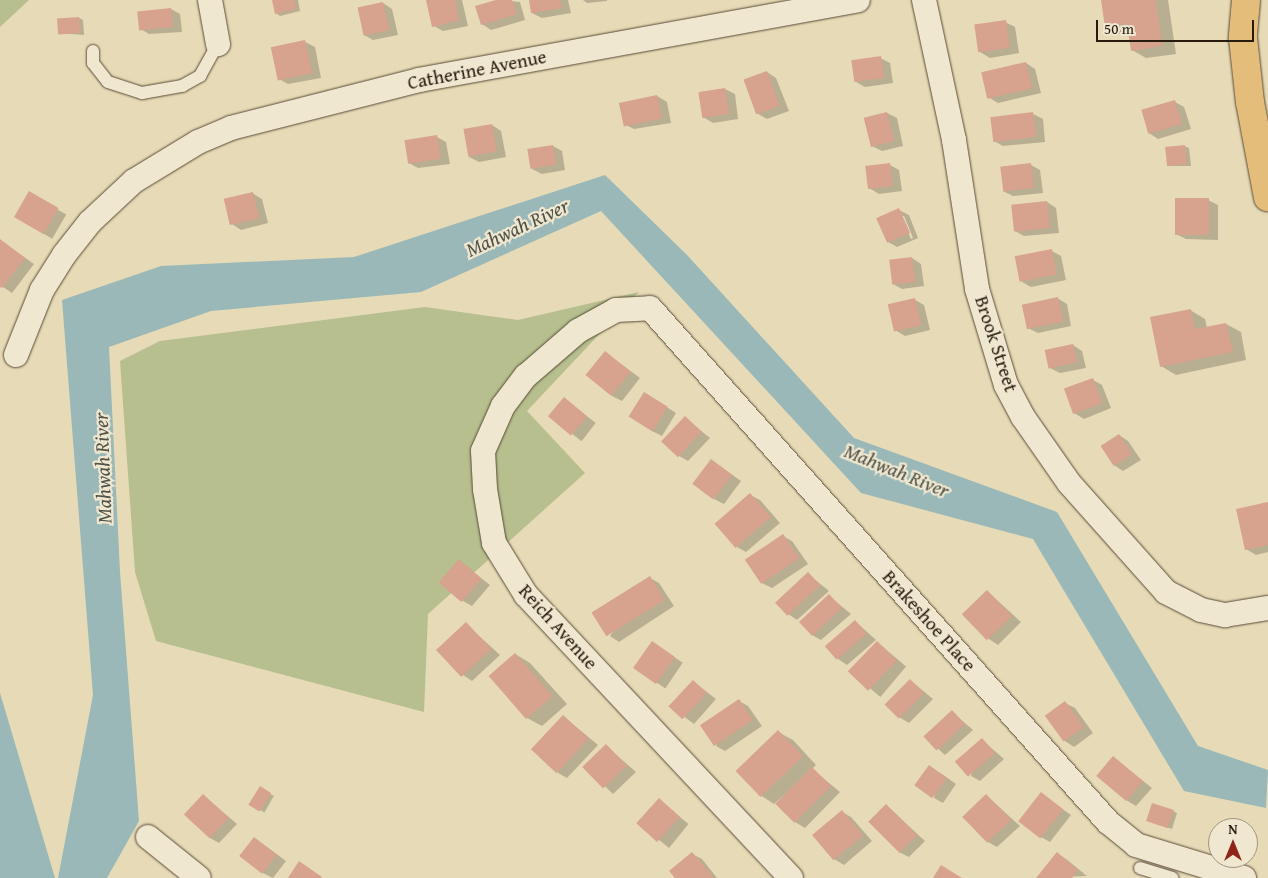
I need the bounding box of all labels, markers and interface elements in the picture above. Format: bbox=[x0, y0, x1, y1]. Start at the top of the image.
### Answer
scale bar bbox=[1098, 10, 1256, 42]
text: 50 m bbox=[1104, 18, 1134, 39]
street label: Catherine Avenue bbox=[406, 45, 548, 95]
water label: Mahwah River bbox=[462, 193, 572, 261]
street label: Brook Street bbox=[970, 293, 1022, 395]
water label: Mahwah River bbox=[88, 412, 116, 524]
water label: Mahwah River bbox=[841, 438, 953, 502]
street label: Brakeshoe Place bbox=[878, 566, 980, 676]
street label: Reich Avenue bbox=[514, 580, 602, 674]
north arrow bbox=[1208, 818, 1258, 868]
text: N bbox=[1228, 819, 1238, 839]

